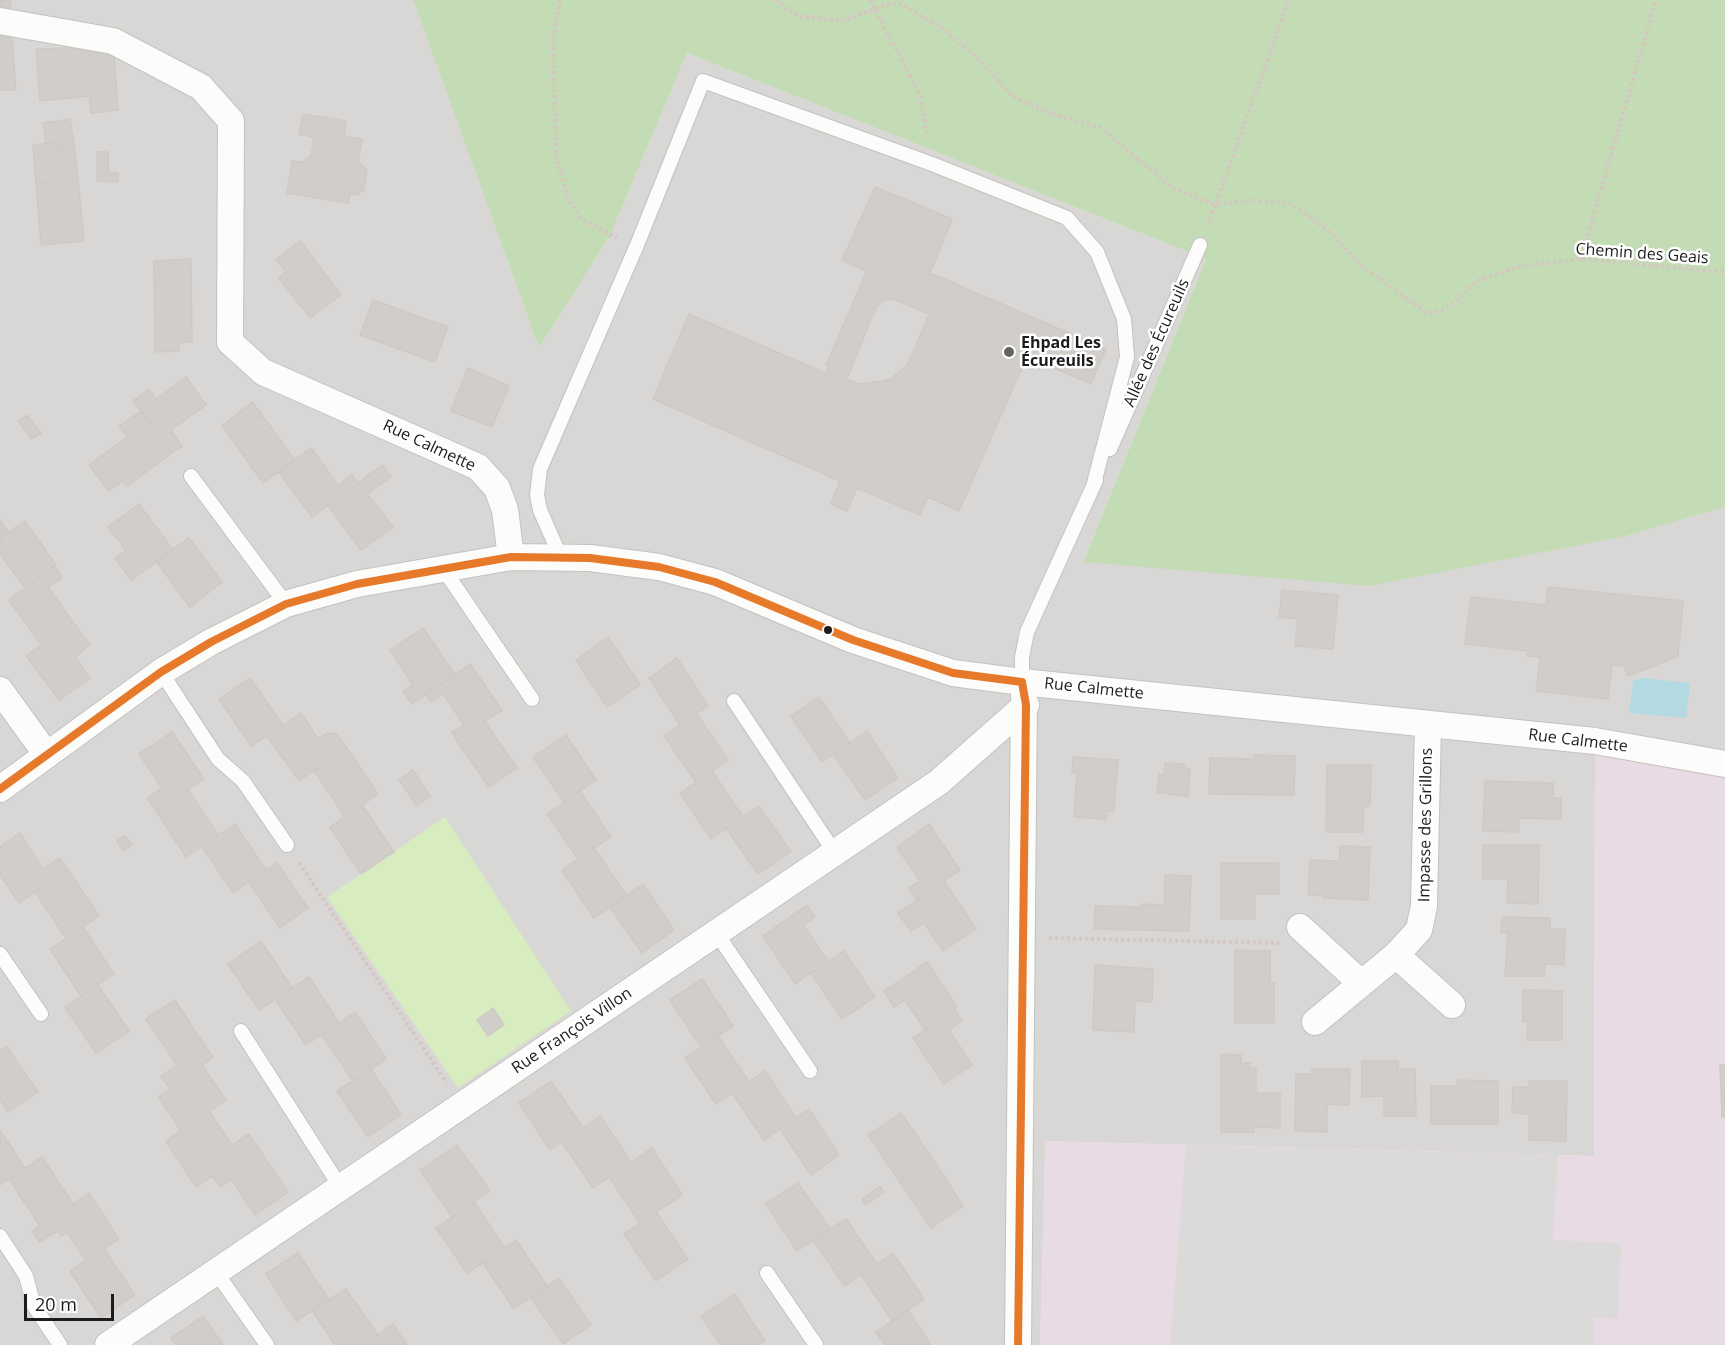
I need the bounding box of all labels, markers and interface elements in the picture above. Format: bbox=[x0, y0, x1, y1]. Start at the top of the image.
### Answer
street label: Chemin des Geais bbox=[1575, 240, 1709, 268]
street label: Allée des Écureuils bbox=[1120, 276, 1194, 410]
place label: Ehpad Les Écureuils bbox=[1021, 333, 1101, 371]
marker: Ehpad Les Écureuils bbox=[1002, 345, 1016, 359]
street label: Rue Calmette bbox=[380, 416, 478, 476]
unlabelled marker bbox=[822, 624, 834, 636]
street label: Rue Calmette bbox=[1043, 674, 1145, 704]
street label: Rue Calmette bbox=[1527, 725, 1629, 757]
street label: Impasse des Grillons bbox=[1415, 748, 1437, 902]
street label: Rue François Villon bbox=[508, 984, 636, 1078]
scale bar bbox=[27, 1282, 117, 1320]
text: 20 m bbox=[35, 1292, 77, 1316]

